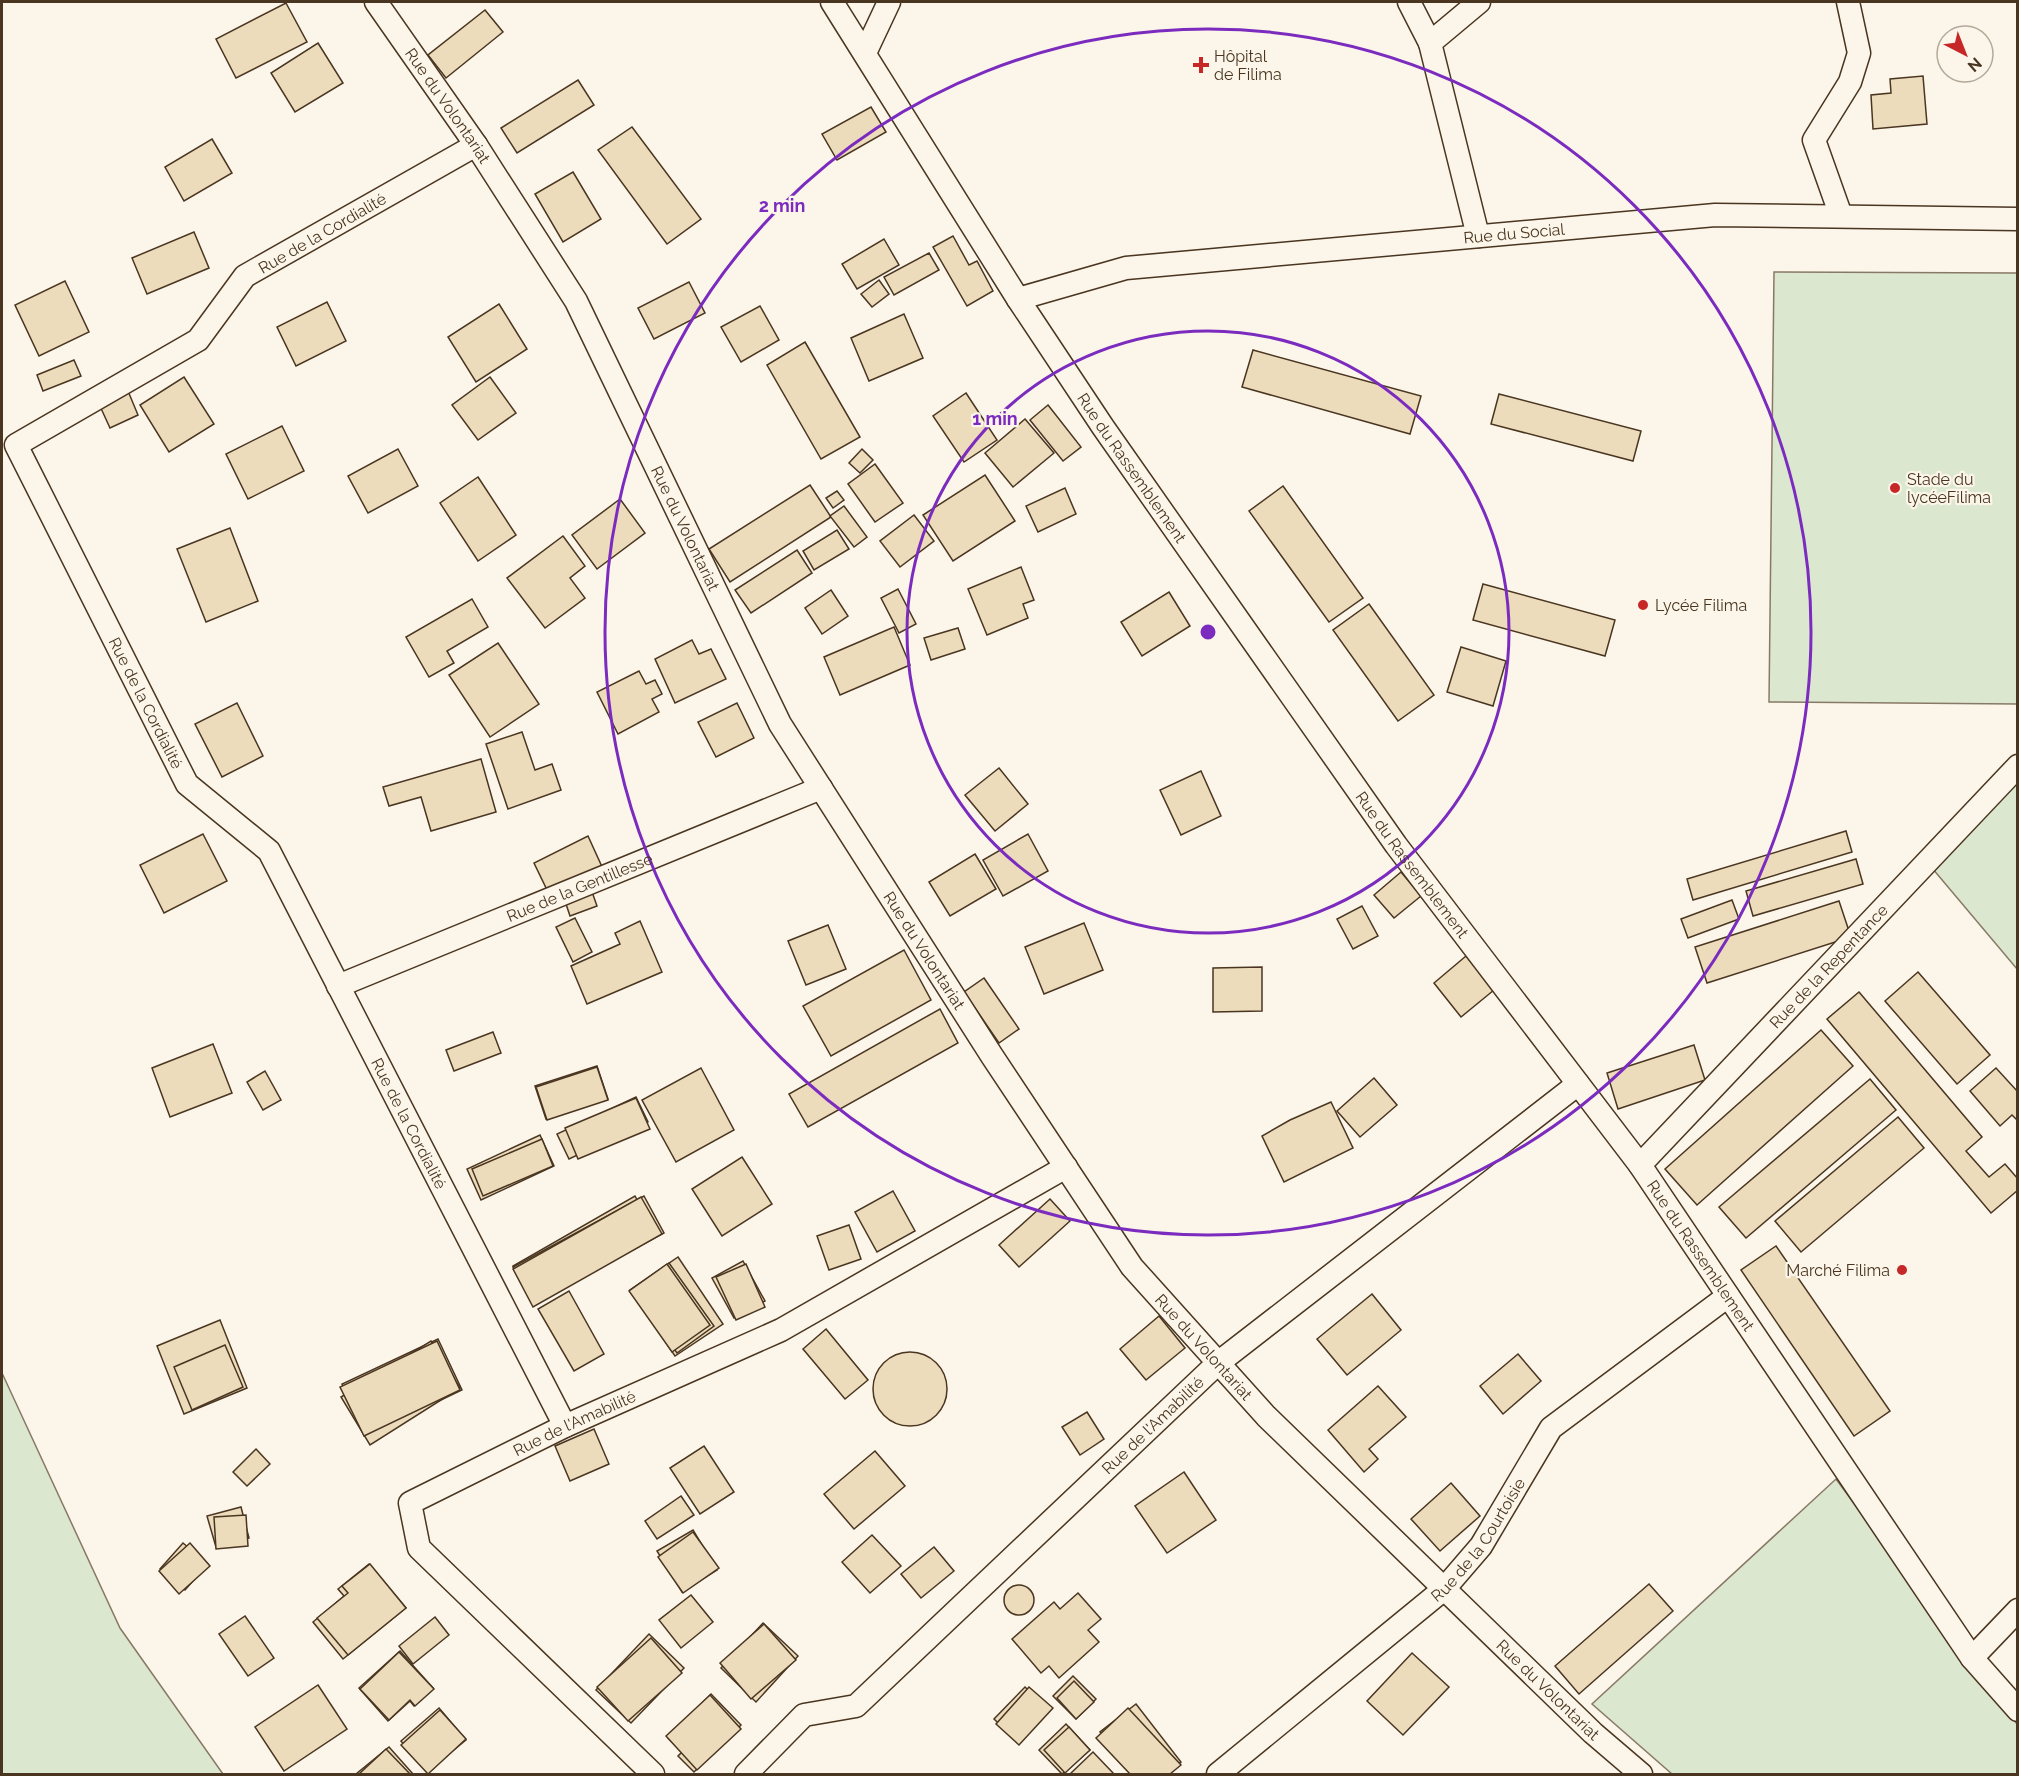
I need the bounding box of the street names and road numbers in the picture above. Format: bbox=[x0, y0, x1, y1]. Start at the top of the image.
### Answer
street label: Rue du Volontariat bbox=[401, 44, 494, 167]
street label: Rue de la Cordialité bbox=[255, 189, 390, 278]
street label: Rue du Social bbox=[1463, 220, 1566, 248]
street label: Rue du Rassemblement bbox=[1073, 389, 1190, 547]
street label: Rue du Volontariat bbox=[647, 463, 723, 594]
street label: Rue de la Cordialité bbox=[105, 634, 187, 772]
street label: Rue du Rassemblement bbox=[1351, 788, 1473, 943]
street label: Rue de la Gentillesse bbox=[504, 849, 655, 926]
street label: Rue du Volontariat bbox=[879, 888, 969, 1014]
street label: Rue de la Repentance bbox=[1766, 900, 1892, 1032]
street label: Rue de la Cordialité bbox=[367, 1055, 450, 1192]
street label: Rue du Rassemblement bbox=[1643, 1177, 1758, 1335]
street label: Rue du Volontariat bbox=[1151, 1290, 1256, 1405]
street label: Rue de l'Amabilité bbox=[1098, 1373, 1208, 1478]
street label: Rue de l'Amabilité bbox=[510, 1387, 639, 1460]
street label: Rue de la Courtoisie bbox=[1427, 1475, 1529, 1606]
street label: Rue du Volontariat bbox=[1492, 1636, 1604, 1745]

